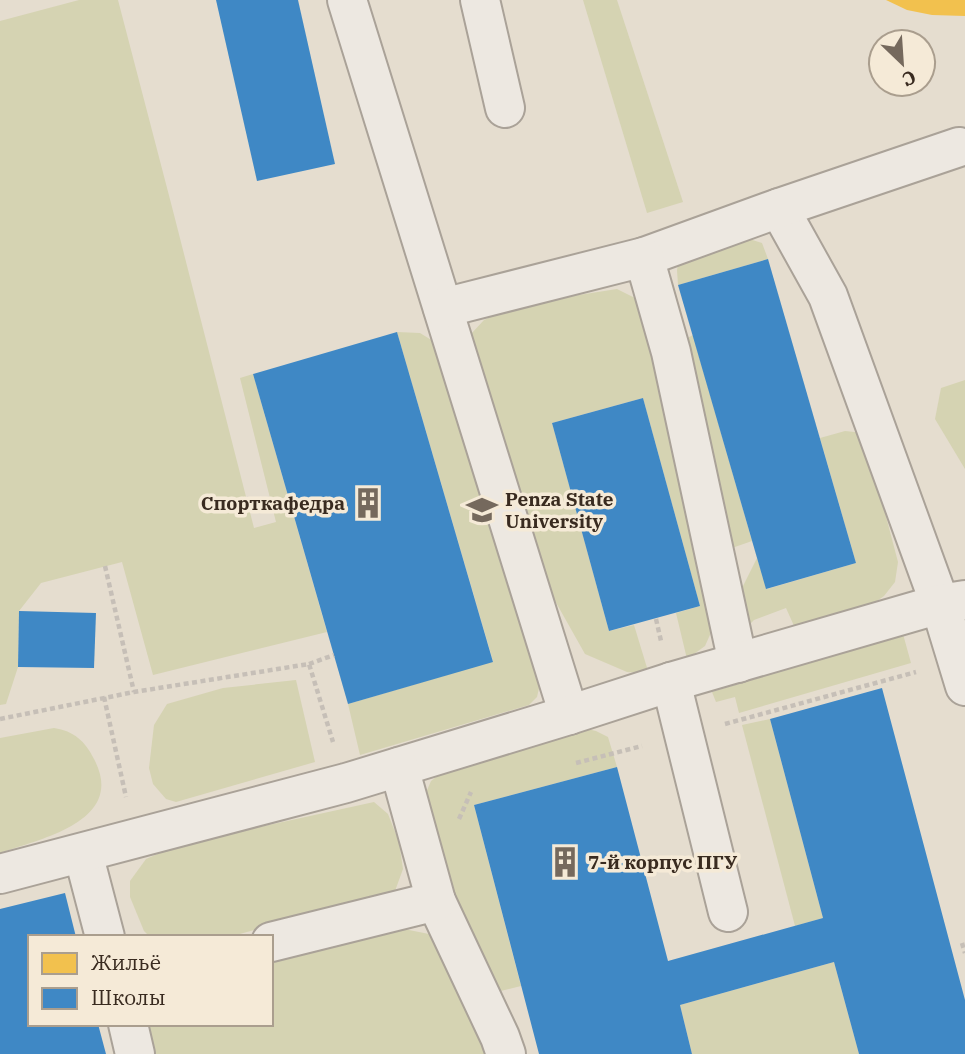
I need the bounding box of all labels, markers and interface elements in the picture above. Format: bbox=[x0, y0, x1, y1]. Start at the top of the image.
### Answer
north arrow bbox=[867, 28, 937, 98]
text: С bbox=[898, 65, 920, 92]
building icon: Спорткафедра bbox=[351, 486, 385, 520]
place label: Penza State University bbox=[505, 487, 614, 533]
place label: Спорткафедра bbox=[201, 491, 345, 515]
school or university icon: Penza State University bbox=[465, 493, 499, 527]
building icon: 7-й корпус ПГУ bbox=[548, 845, 582, 879]
place label: 7-й корпус ПГУ bbox=[588, 850, 738, 874]
legend bbox=[28, 935, 273, 1026]
text: Жильё bbox=[91, 948, 161, 976]
text: Школы bbox=[91, 983, 166, 1011]

